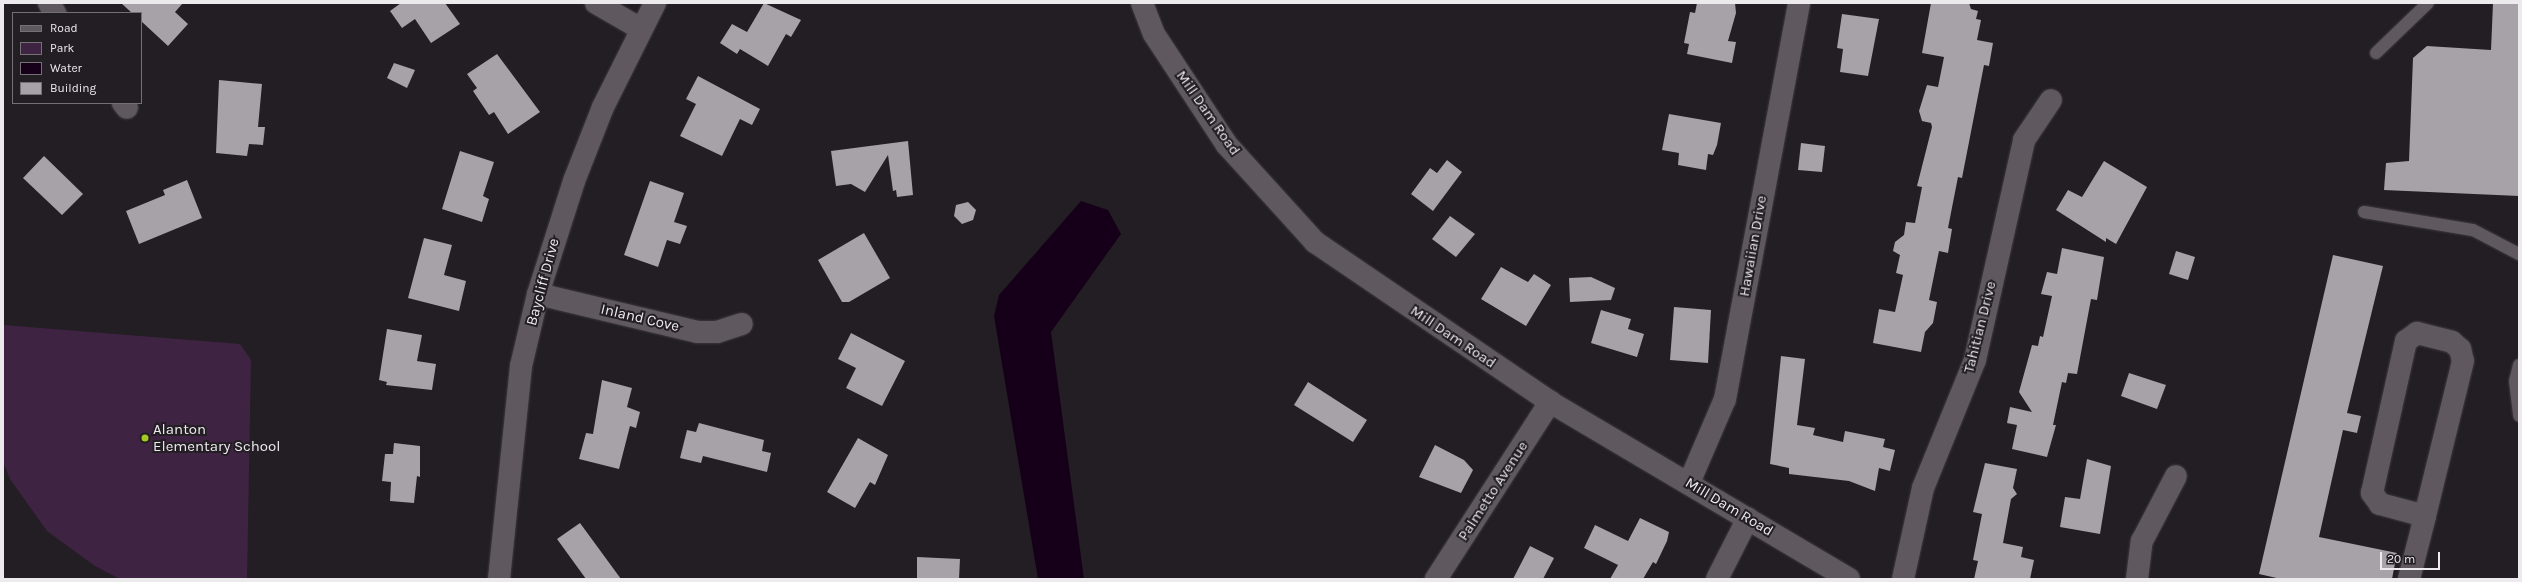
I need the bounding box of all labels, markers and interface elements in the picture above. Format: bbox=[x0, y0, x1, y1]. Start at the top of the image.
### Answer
legend bbox=[12, 12, 142, 104]
text: Road bbox=[50, 21, 78, 35]
text: Park bbox=[50, 41, 74, 55]
text: Water bbox=[50, 61, 82, 75]
street label: Mill Dam Road bbox=[1172, 67, 1244, 159]
text: Building bbox=[50, 81, 96, 95]
street label: Hawaiian Drive bbox=[1735, 194, 1771, 298]
street label: Baycliff Drive bbox=[523, 236, 563, 328]
street label: Tahitian Drive bbox=[1960, 279, 2000, 375]
street label: Inland Cove bbox=[599, 300, 681, 336]
street label: Mill Dam Road bbox=[1407, 302, 1499, 372]
place label: Alanton Elementary School bbox=[153, 420, 280, 455]
marker: Alanton Elementary School bbox=[140, 433, 150, 443]
street label: Palmetto Avenue bbox=[1454, 438, 1532, 544]
street label: Mill Dam Road bbox=[1682, 474, 1776, 540]
scale bar bbox=[2382, 544, 2442, 570]
text: 20 m bbox=[2387, 552, 2415, 566]

